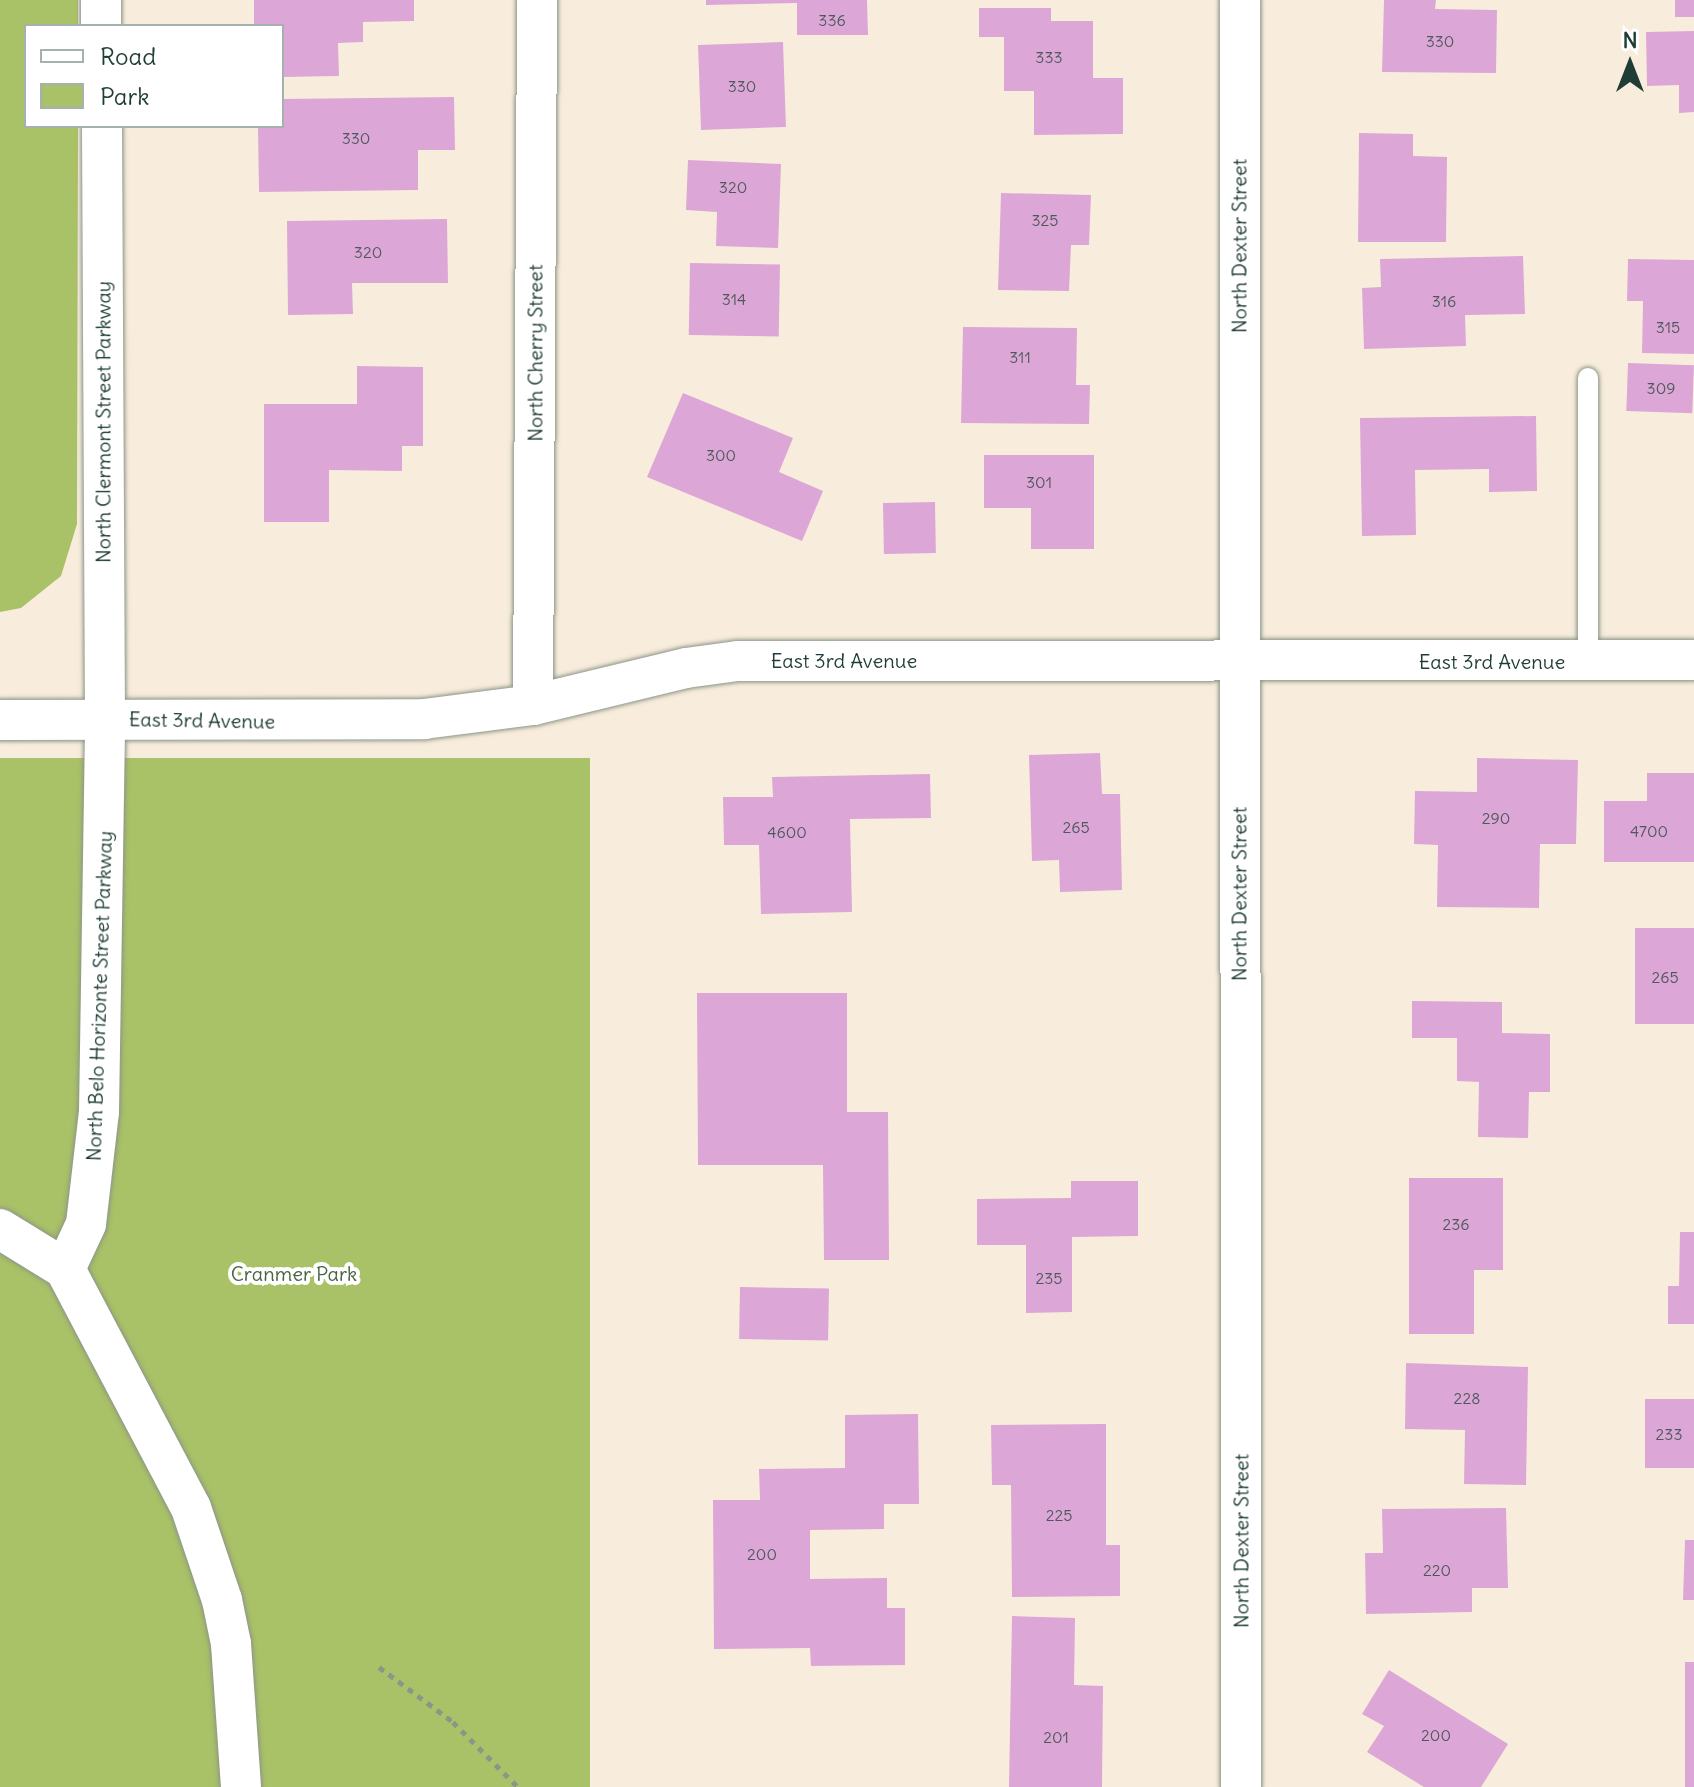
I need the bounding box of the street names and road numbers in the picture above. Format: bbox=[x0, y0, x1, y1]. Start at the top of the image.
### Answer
street label: North Dexter Street bbox=[1227, 159, 1251, 333]
street label: North Cherry Street bbox=[523, 264, 547, 442]
street label: North Clermont Street Parkway bbox=[91, 281, 115, 563]
street label: East 3rd Avenue bbox=[771, 648, 917, 672]
street label: East 3rd Avenue bbox=[1419, 649, 1565, 673]
street label: East 3rd Avenue bbox=[129, 707, 275, 733]
street label: North Dexter Street bbox=[1227, 807, 1251, 981]
street label: North Belo Horizonte Street Parkway bbox=[81, 830, 117, 1162]
street label: North Dexter Street bbox=[1229, 1454, 1253, 1628]

